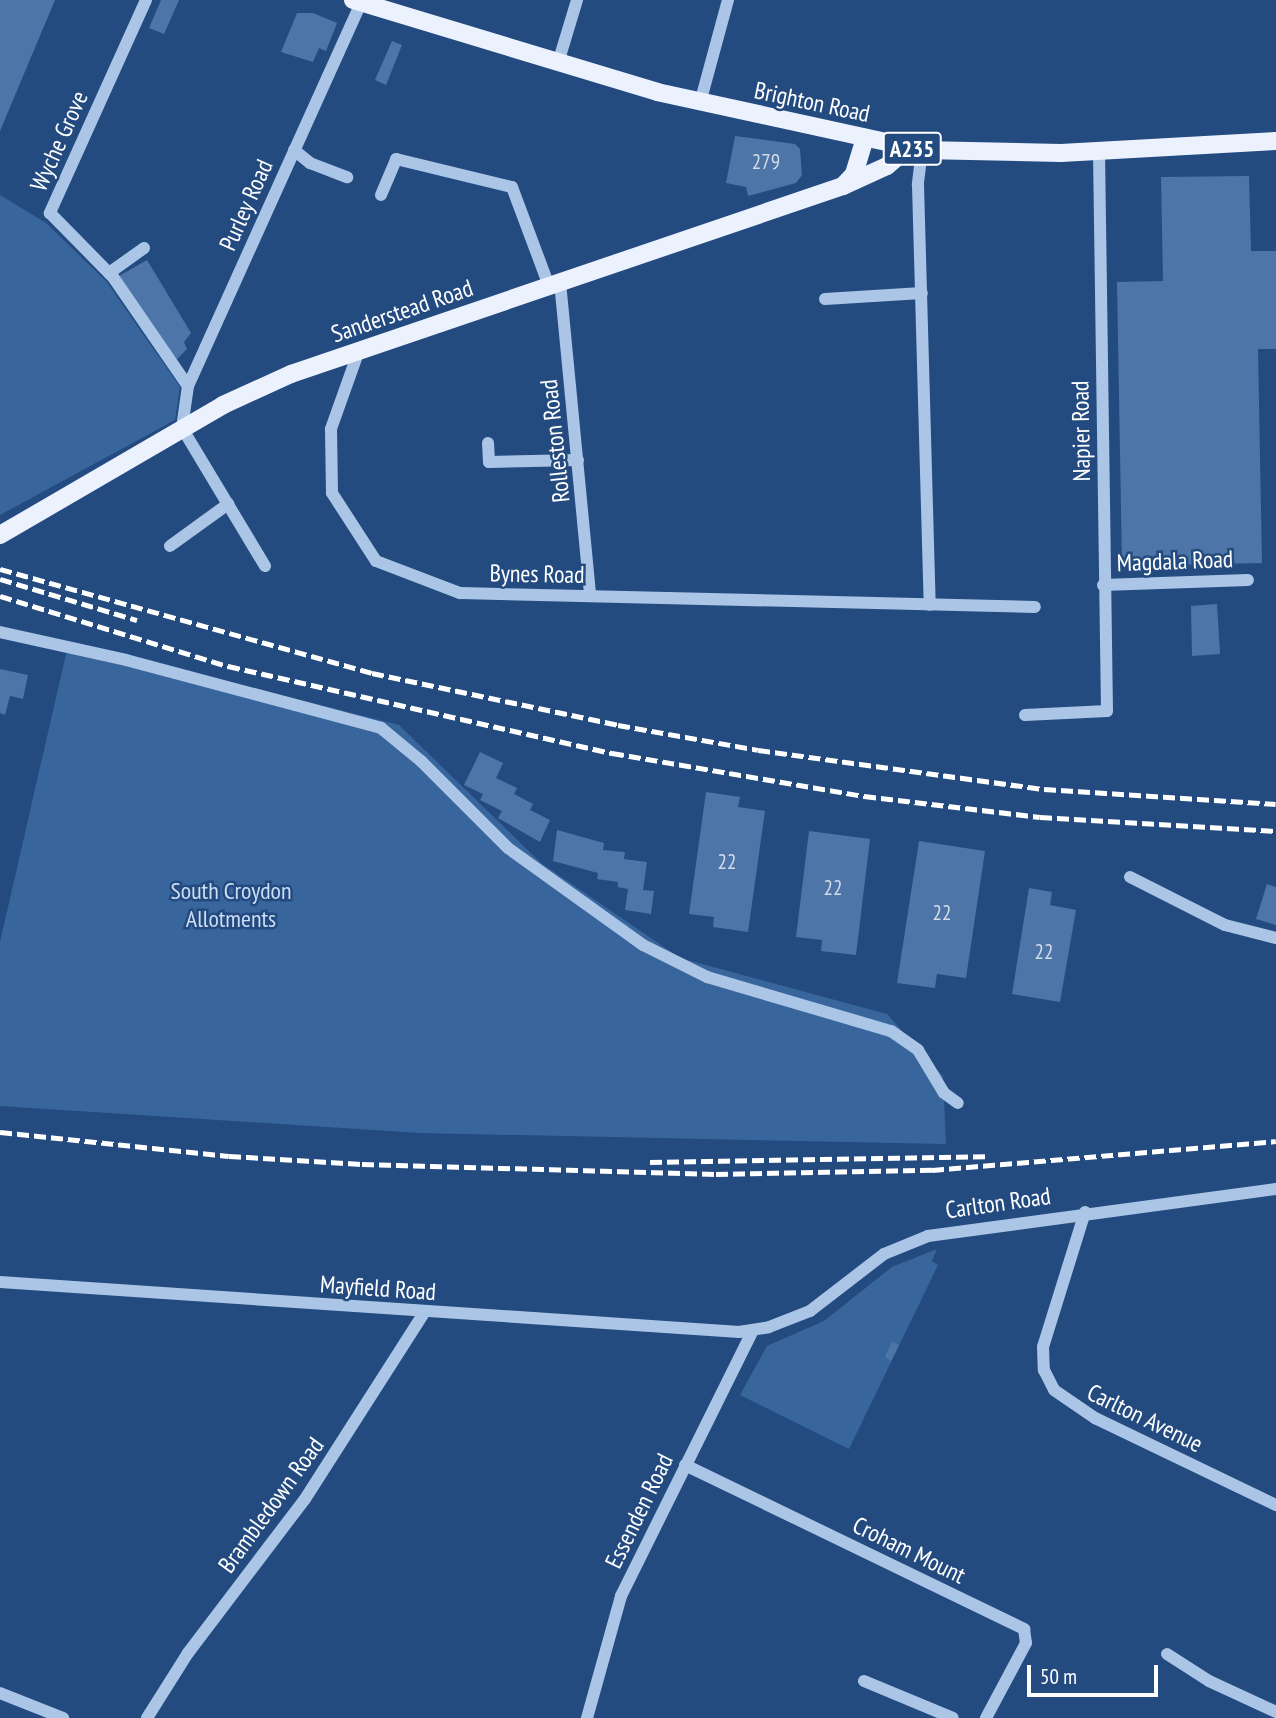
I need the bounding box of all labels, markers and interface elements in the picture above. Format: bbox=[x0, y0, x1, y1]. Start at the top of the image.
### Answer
street label: Brighton Road bbox=[752, 76, 872, 128]
street label: Wyche Grove bbox=[24, 86, 94, 196]
road number: A235 bbox=[882, 130, 942, 168]
house number: 279 bbox=[752, 149, 780, 175]
street label: Purley Road bbox=[213, 155, 279, 255]
street label: Sanderstead Road bbox=[327, 273, 477, 349]
street label: Rolleston Road bbox=[534, 378, 576, 504]
street label: Napier Road bbox=[1066, 380, 1096, 482]
street label: Magdala Road bbox=[1116, 545, 1234, 577]
street label: Bynes Road bbox=[489, 559, 585, 589]
house number: 22 bbox=[718, 849, 736, 875]
house number: 22 bbox=[824, 875, 842, 901]
park label: South Croydon Allotments bbox=[170, 877, 292, 933]
house number: 22 bbox=[933, 900, 951, 926]
house number: 22 bbox=[1035, 939, 1053, 965]
street label: Carlton Road bbox=[944, 1181, 1052, 1225]
street label: Mayfield Road bbox=[319, 1270, 437, 1306]
street label: Carlton Avenue bbox=[1082, 1378, 1208, 1458]
street label: Brambledown Road bbox=[212, 1432, 330, 1578]
street label: Essenden Road bbox=[599, 1449, 679, 1573]
street label: Croham Mount bbox=[848, 1510, 970, 1590]
scale bar bbox=[1031, 1652, 1162, 1696]
text: 50 m bbox=[1040, 1663, 1077, 1690]

